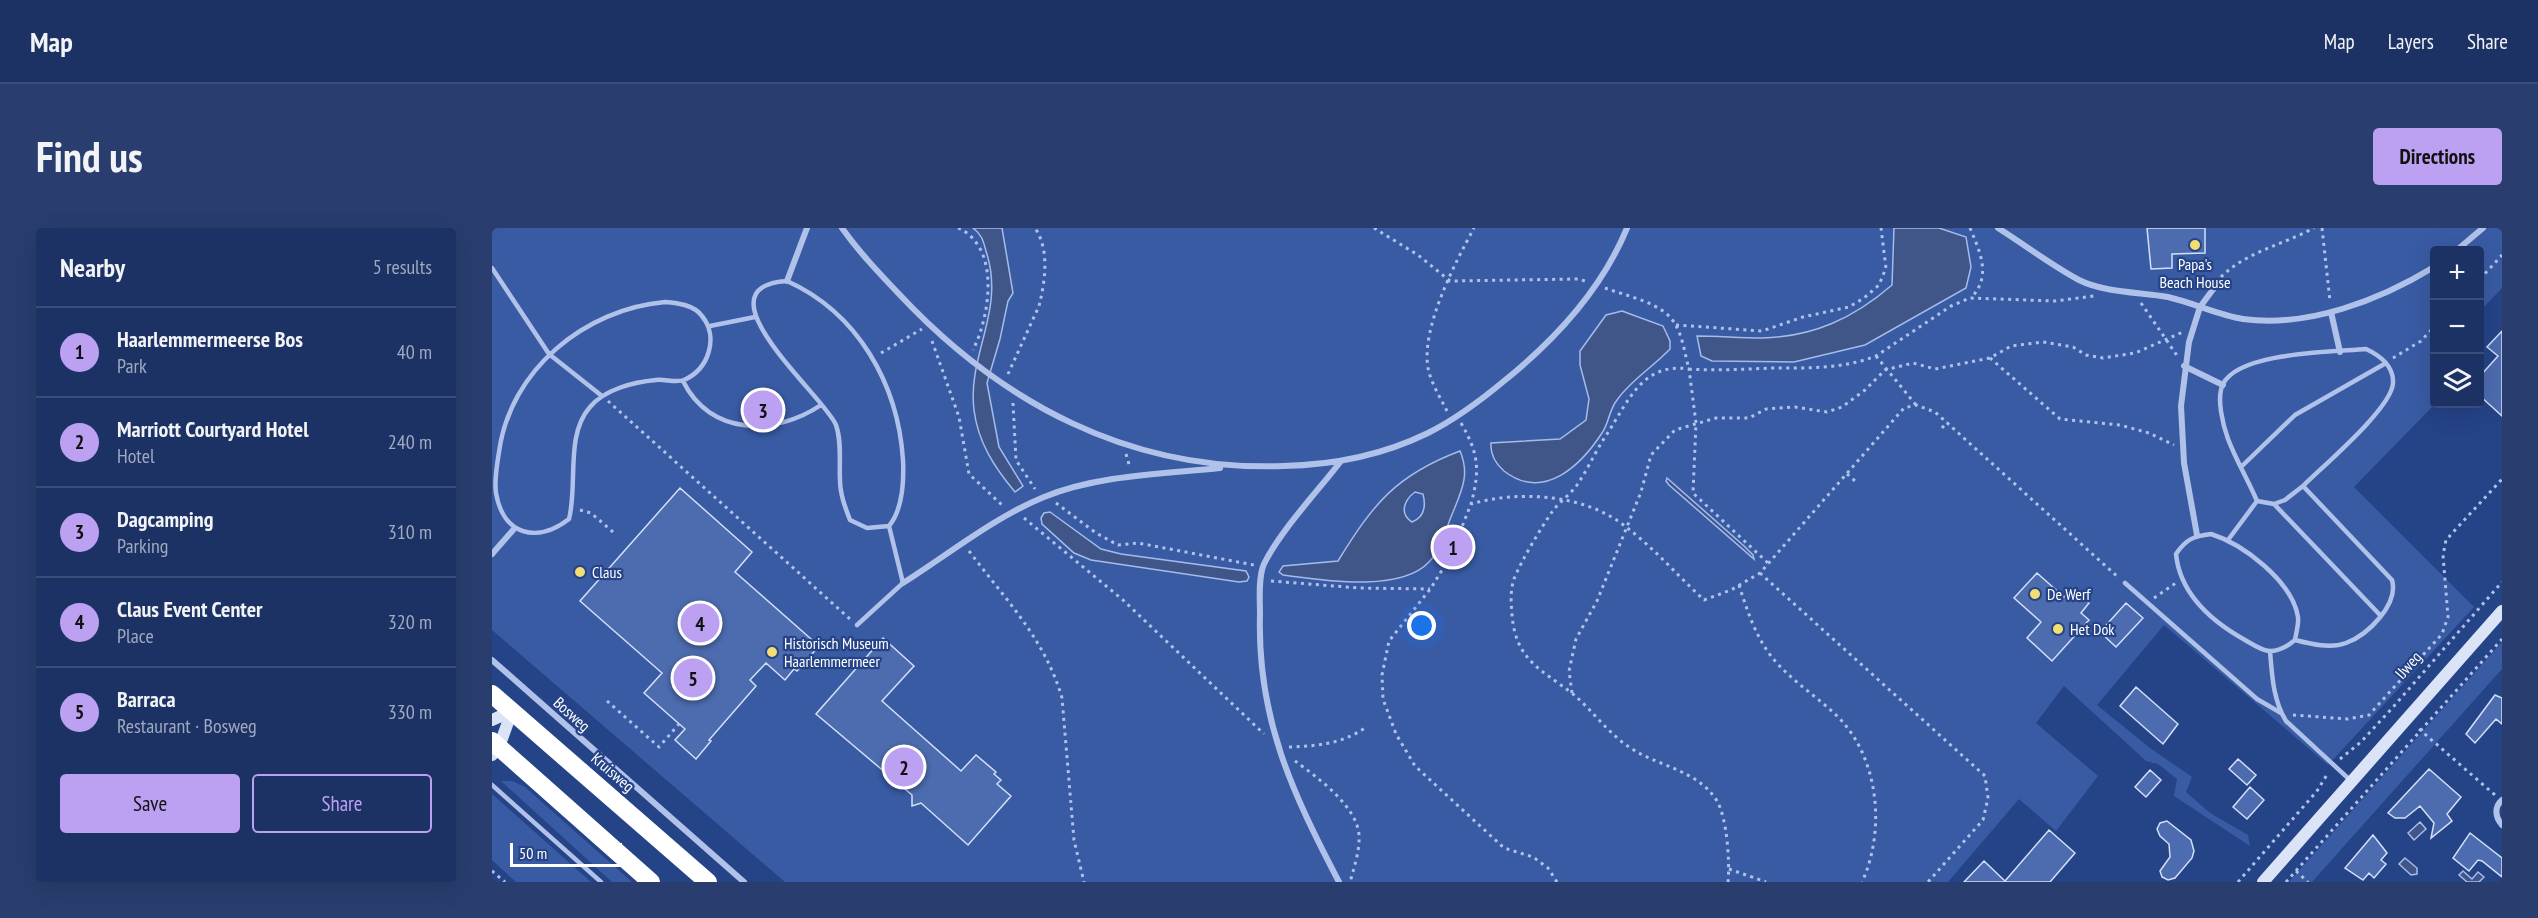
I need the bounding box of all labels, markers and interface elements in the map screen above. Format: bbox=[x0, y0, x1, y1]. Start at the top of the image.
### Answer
text: Map bbox=[30, 23, 73, 60]
text: Map bbox=[2324, 28, 2355, 55]
text: Layers bbox=[2388, 28, 2434, 55]
text: Share bbox=[2467, 28, 2508, 55]
button: Directions bbox=[2373, 128, 2502, 185]
text: Find us bbox=[36, 129, 143, 184]
marker: Papa's Beach House bbox=[2188, 238, 2202, 252]
map controls bbox=[2430, 246, 2484, 408]
button: + bbox=[2430, 246, 2484, 300]
text: Nearby bbox=[60, 251, 125, 284]
text: 5 results bbox=[373, 254, 432, 280]
place label: Papa's Beach House bbox=[2159, 254, 2231, 292]
button: − bbox=[2430, 300, 2484, 354]
text: Haarlemmermeerse Bos bbox=[117, 325, 303, 353]
text: 1 bbox=[75, 339, 84, 365]
text: 40 m bbox=[397, 339, 432, 365]
text: Park bbox=[117, 353, 147, 379]
button: layers bbox=[2430, 354, 2484, 408]
pin: 3 bbox=[744, 388, 782, 432]
text: Marriott Courtyard Hotel bbox=[117, 415, 309, 443]
text: 2 bbox=[75, 429, 84, 455]
text: 240 m bbox=[388, 429, 432, 455]
text: Hotel bbox=[117, 443, 155, 469]
text: Dagcamping bbox=[117, 505, 213, 533]
text: 3 bbox=[75, 519, 84, 545]
text: 310 m bbox=[388, 519, 432, 545]
pin: 1 bbox=[1434, 524, 1472, 570]
text: Parking bbox=[117, 533, 168, 559]
place label: Claus bbox=[592, 562, 622, 582]
marker: Claus bbox=[573, 565, 587, 579]
place label: De Werf bbox=[2047, 584, 2091, 604]
marker: De Werf bbox=[2028, 587, 2042, 601]
text: Claus Event Center bbox=[117, 595, 263, 623]
pin: 4 bbox=[680, 600, 720, 646]
text: 4 bbox=[75, 609, 84, 635]
text: 320 m bbox=[388, 609, 432, 635]
your location bbox=[1407, 611, 1436, 640]
place label: Het Dok bbox=[2070, 619, 2115, 639]
marker: Het Dok bbox=[2051, 622, 2065, 636]
text: Place bbox=[117, 623, 154, 649]
place label: Historisch Museum Haarlemmermeer bbox=[784, 633, 889, 671]
marker: Historisch Museum Haarlemmermeer bbox=[765, 645, 779, 659]
street label: IJweg bbox=[2391, 647, 2425, 683]
pin: 5 bbox=[674, 656, 712, 700]
text: Barraca bbox=[117, 685, 176, 713]
street label: Bosweg bbox=[549, 692, 595, 736]
text: 5 bbox=[75, 699, 84, 725]
text: 330 m bbox=[388, 699, 432, 725]
text: Restaurant · Bosweg bbox=[117, 713, 257, 739]
pin: 2 bbox=[884, 744, 924, 790]
street label: Kruisweg bbox=[587, 748, 639, 796]
button: Save bbox=[60, 774, 240, 833]
button: Share bbox=[252, 774, 432, 833]
scale bar bbox=[510, 840, 622, 868]
text: 50 m bbox=[519, 843, 547, 863]

